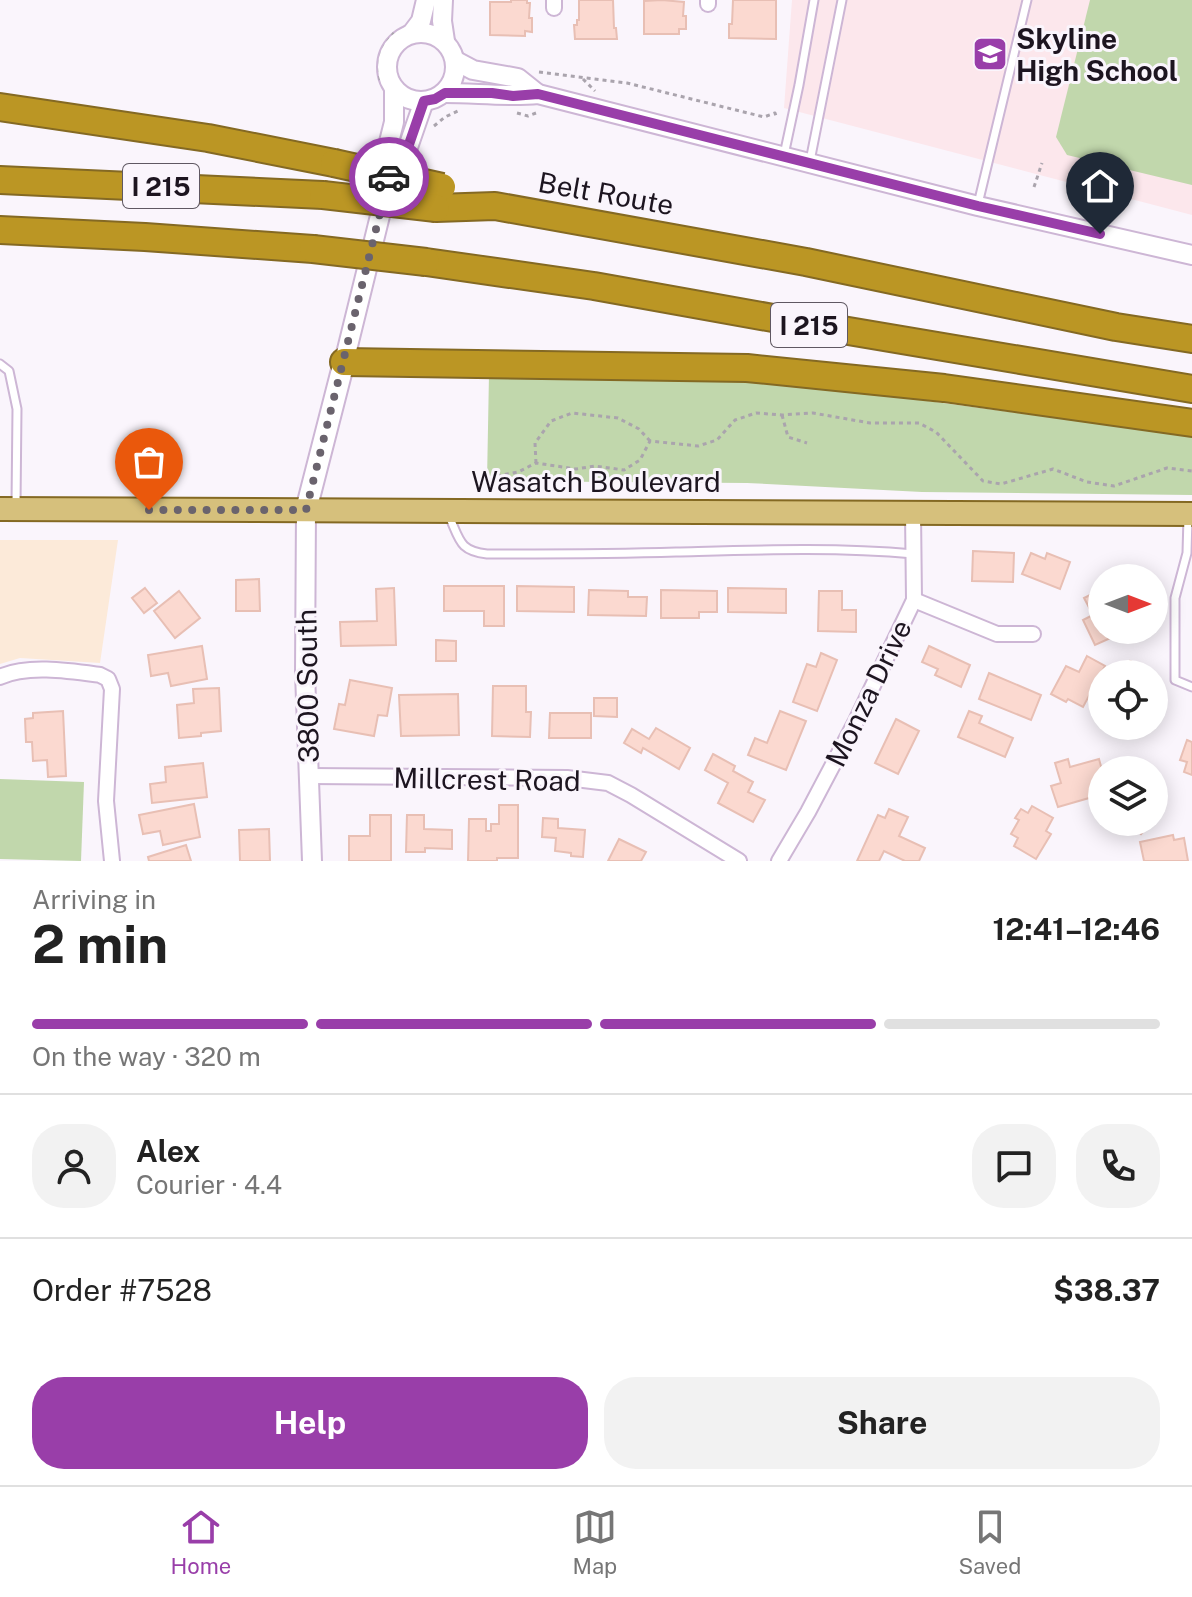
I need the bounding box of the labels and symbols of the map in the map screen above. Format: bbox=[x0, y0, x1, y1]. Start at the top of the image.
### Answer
place label: Skyline High School bbox=[1016, 22, 1178, 87]
school or university icon: Skyline High School bbox=[971, 35, 1009, 73]
courier bbox=[349, 137, 429, 217]
pin bbox=[1066, 152, 1134, 234]
road number: I 215 bbox=[123, 164, 199, 208]
street label: Belt Route bbox=[536, 165, 676, 221]
road number: I 215 bbox=[771, 303, 847, 347]
pin bbox=[115, 428, 183, 510]
street label: Wasatch Boulevard bbox=[471, 465, 721, 498]
north arrow bbox=[1088, 564, 1168, 644]
street label: 3800 South bbox=[289, 609, 325, 763]
street label: Monza Drive bbox=[818, 614, 918, 772]
street label: Millcrest Road bbox=[393, 761, 581, 797]

